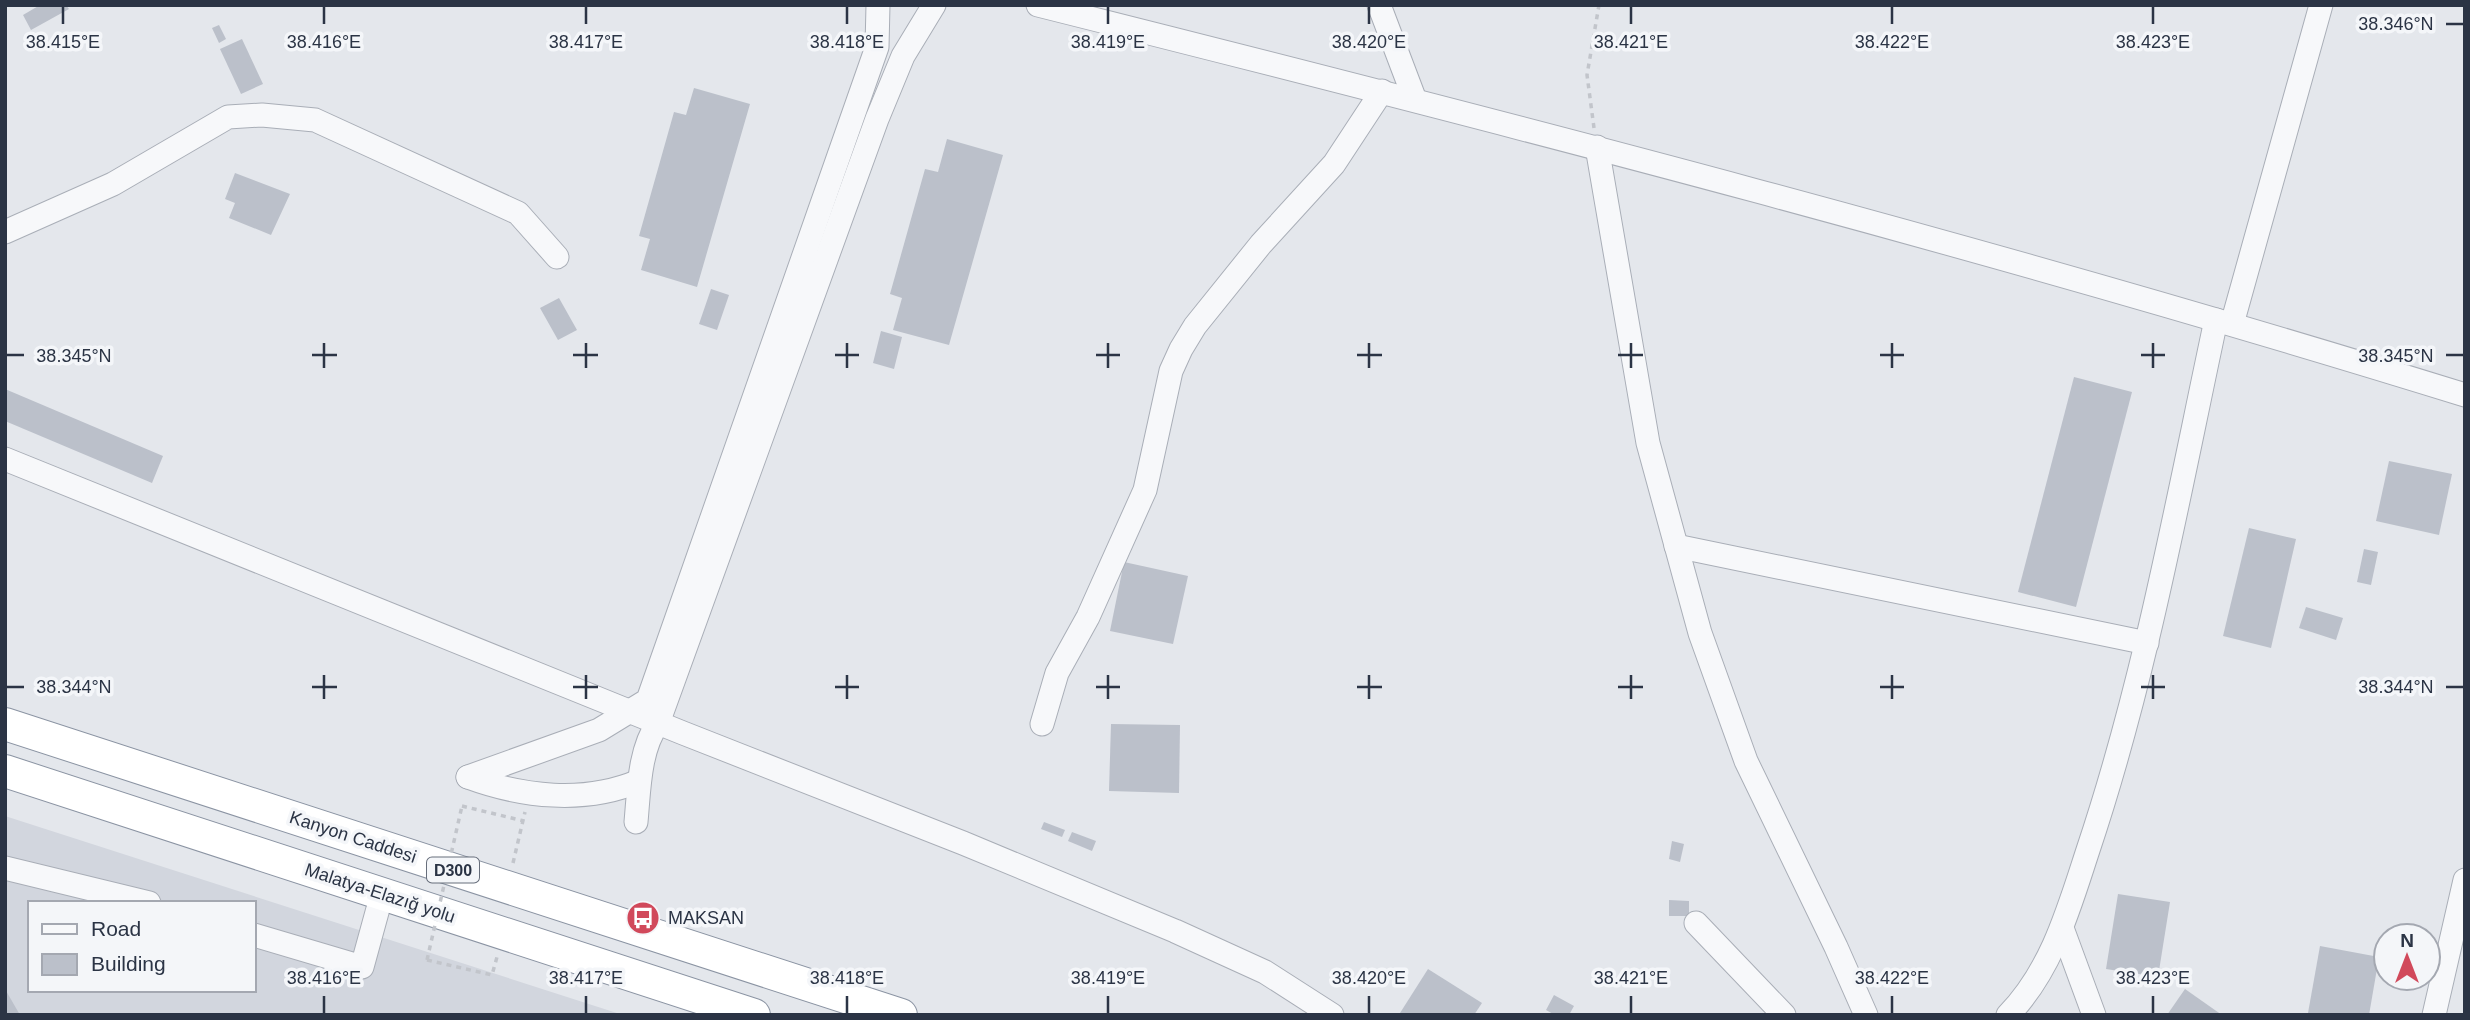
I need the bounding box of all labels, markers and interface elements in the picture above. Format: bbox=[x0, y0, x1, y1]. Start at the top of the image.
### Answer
text: 38.346°N bbox=[2358, 14, 2434, 34]
text: 38.415°E bbox=[26, 32, 100, 52]
text: 38.416°E bbox=[287, 32, 361, 52]
text: 38.417°E bbox=[549, 32, 623, 52]
text: 38.418°E bbox=[810, 32, 884, 52]
text: 38.419°E bbox=[1071, 32, 1145, 52]
text: 38.420°E bbox=[1332, 32, 1406, 52]
text: 38.421°E bbox=[1594, 32, 1668, 52]
text: 38.422°E bbox=[1855, 32, 1929, 52]
text: 38.423°E bbox=[2116, 32, 2190, 52]
text: 38.345°N bbox=[36, 346, 112, 366]
text: 38.345°N bbox=[2358, 346, 2434, 366]
text: 38.344°N bbox=[36, 677, 112, 697]
text: 38.344°N bbox=[2358, 677, 2434, 697]
street label: Kanyon Caddesi bbox=[287, 807, 419, 867]
road number: D300 bbox=[427, 858, 479, 883]
street label: Malatya-Elazığ yolu bbox=[302, 859, 458, 927]
bus stop icon: MAKSAN bbox=[624, 899, 662, 937]
legend bbox=[28, 901, 256, 992]
place label: MAKSAN bbox=[668, 908, 744, 928]
text: Road bbox=[91, 917, 141, 940]
north arrow bbox=[2372, 922, 2442, 992]
text: N bbox=[2400, 930, 2414, 951]
text: Building bbox=[91, 952, 166, 975]
text: 38.416°E bbox=[287, 968, 361, 988]
text: 38.417°E bbox=[549, 968, 623, 988]
text: 38.418°E bbox=[810, 968, 884, 988]
text: 38.419°E bbox=[1071, 968, 1145, 988]
text: 38.420°E bbox=[1332, 968, 1406, 988]
text: 38.421°E bbox=[1594, 968, 1668, 988]
text: 38.422°E bbox=[1855, 968, 1929, 988]
text: 38.423°E bbox=[2116, 968, 2190, 988]

